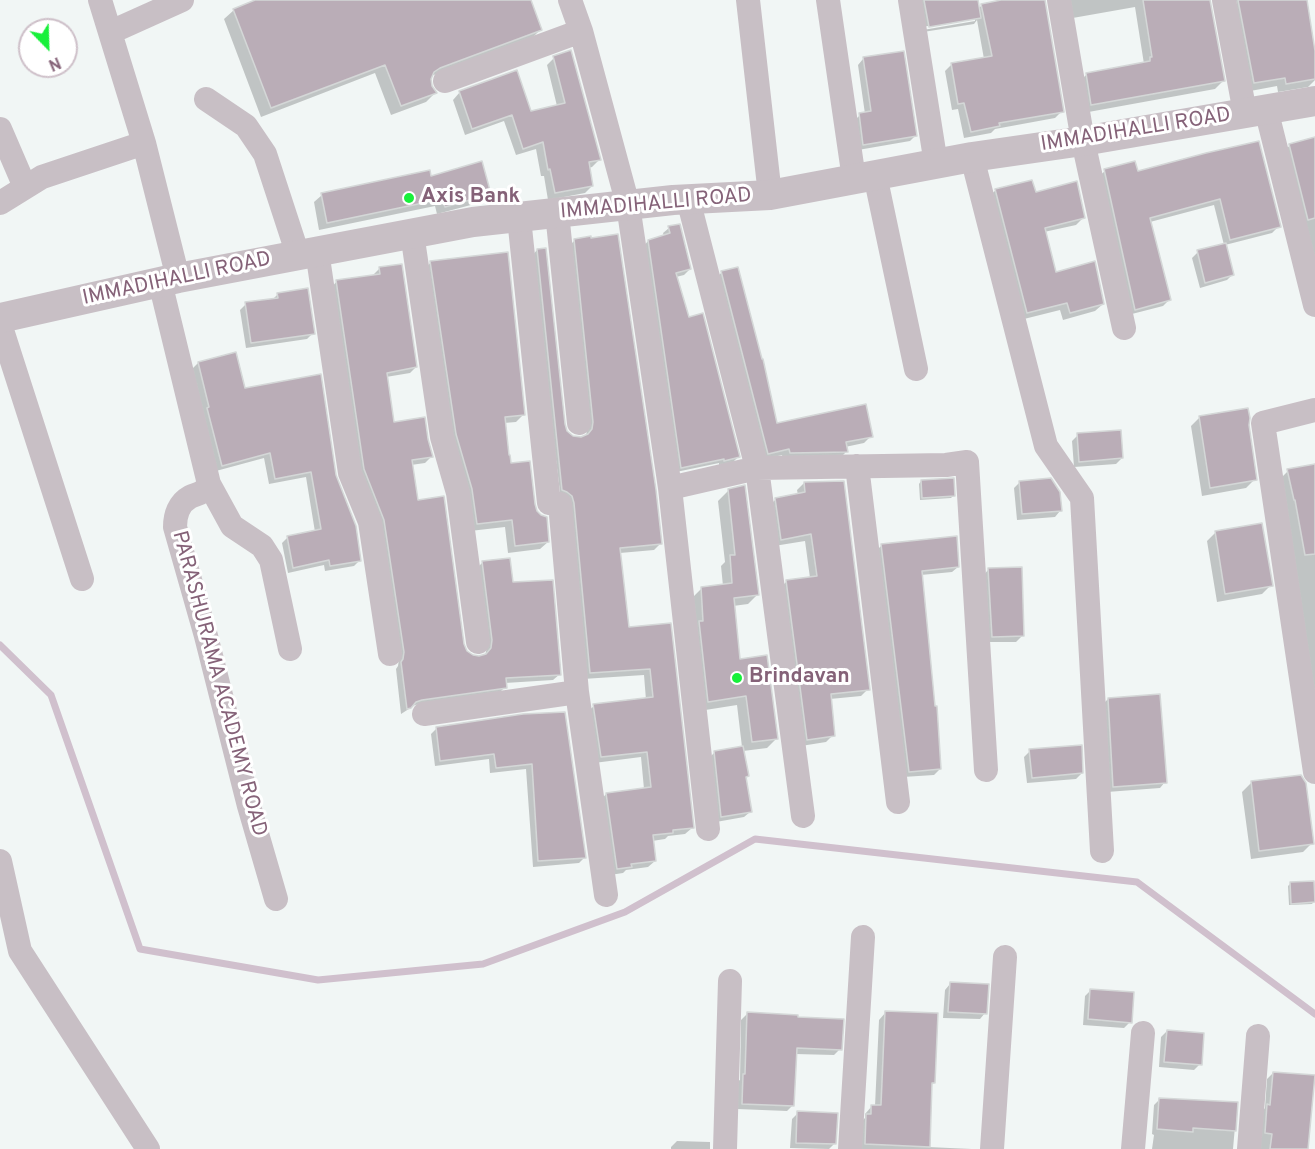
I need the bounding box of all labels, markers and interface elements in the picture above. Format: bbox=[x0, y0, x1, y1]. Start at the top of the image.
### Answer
north arrow bbox=[18, 18, 78, 78]
text: N bbox=[45, 51, 63, 74]
street label: IMMADIHALLI ROAD bbox=[1039, 104, 1233, 158]
street label: IMMADIHALLI ROAD bbox=[559, 184, 753, 226]
place label: Axis Bank bbox=[421, 185, 520, 211]
marker: Axis Bank bbox=[402, 191, 416, 205]
street label: IMMADIHALLI ROAD bbox=[80, 248, 274, 312]
street label: PARASHURAMA ACADEMY ROAD bbox=[165, 528, 271, 840]
place label: Brindavan bbox=[749, 665, 850, 691]
marker: Brindavan bbox=[730, 671, 744, 685]

